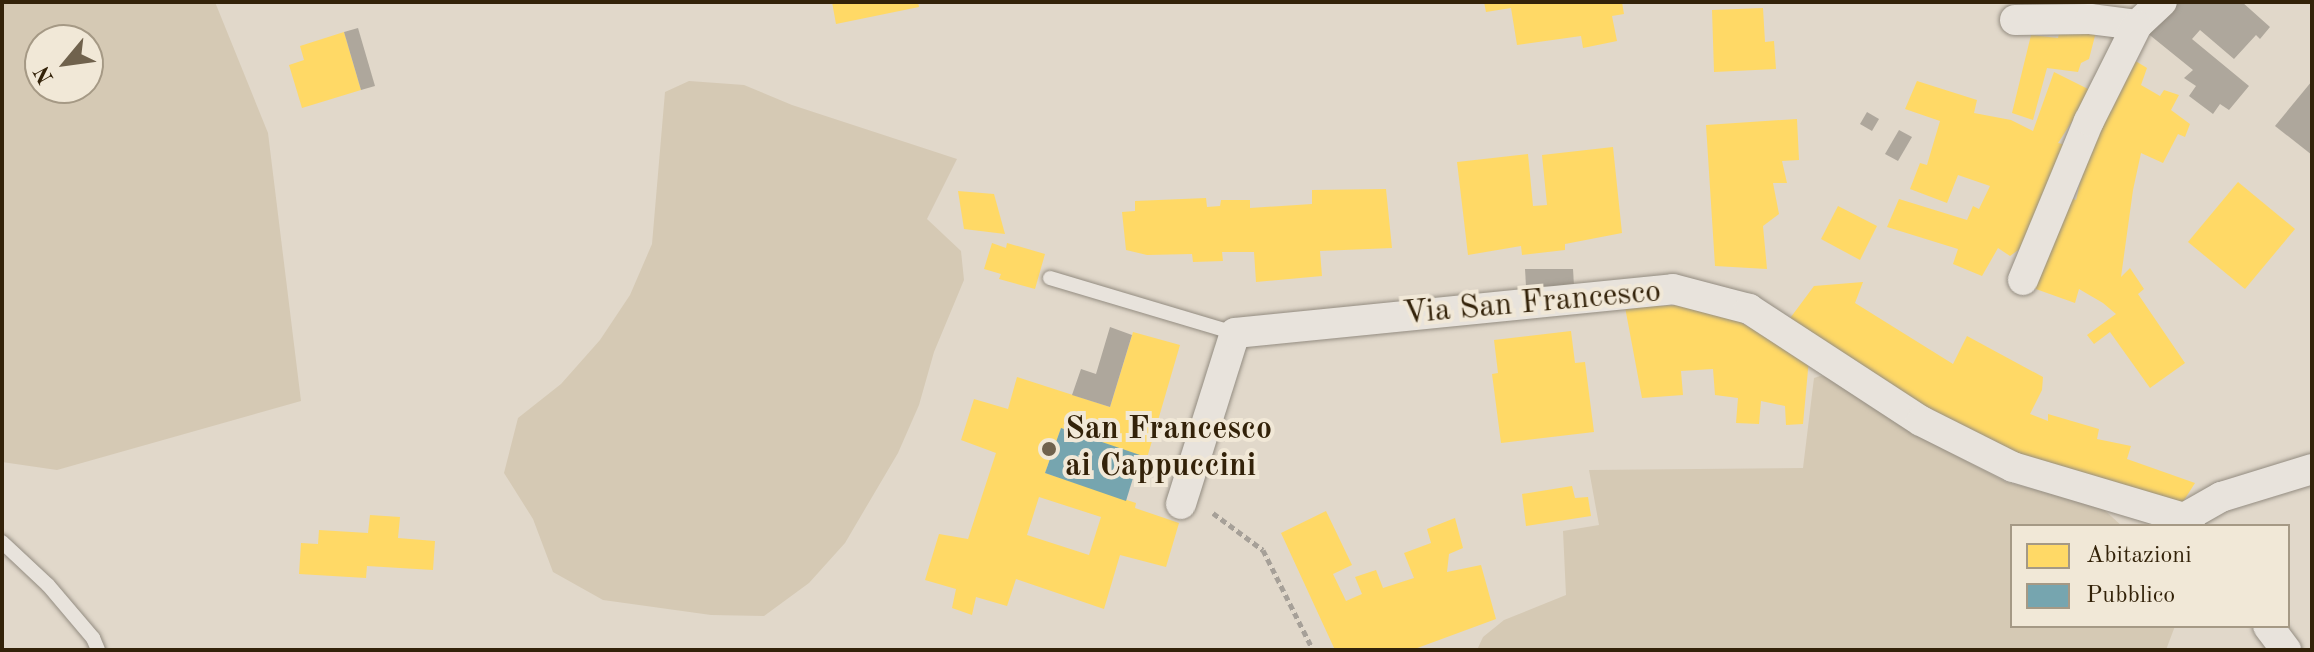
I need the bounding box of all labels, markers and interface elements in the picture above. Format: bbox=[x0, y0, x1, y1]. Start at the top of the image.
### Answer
north arrow bbox=[24, 24, 104, 104]
text: N bbox=[31, 62, 58, 87]
street label: Via San Francesco bbox=[1401, 274, 1663, 334]
place label: San Francesco ai Cappuccini bbox=[1065, 412, 1272, 487]
marker: San Francesco ai Cappuccini bbox=[1040, 440, 1058, 458]
legend bbox=[2010, 524, 2290, 628]
text: Abitazioni bbox=[2086, 544, 2192, 568]
text: Pubblico bbox=[2086, 584, 2175, 608]

